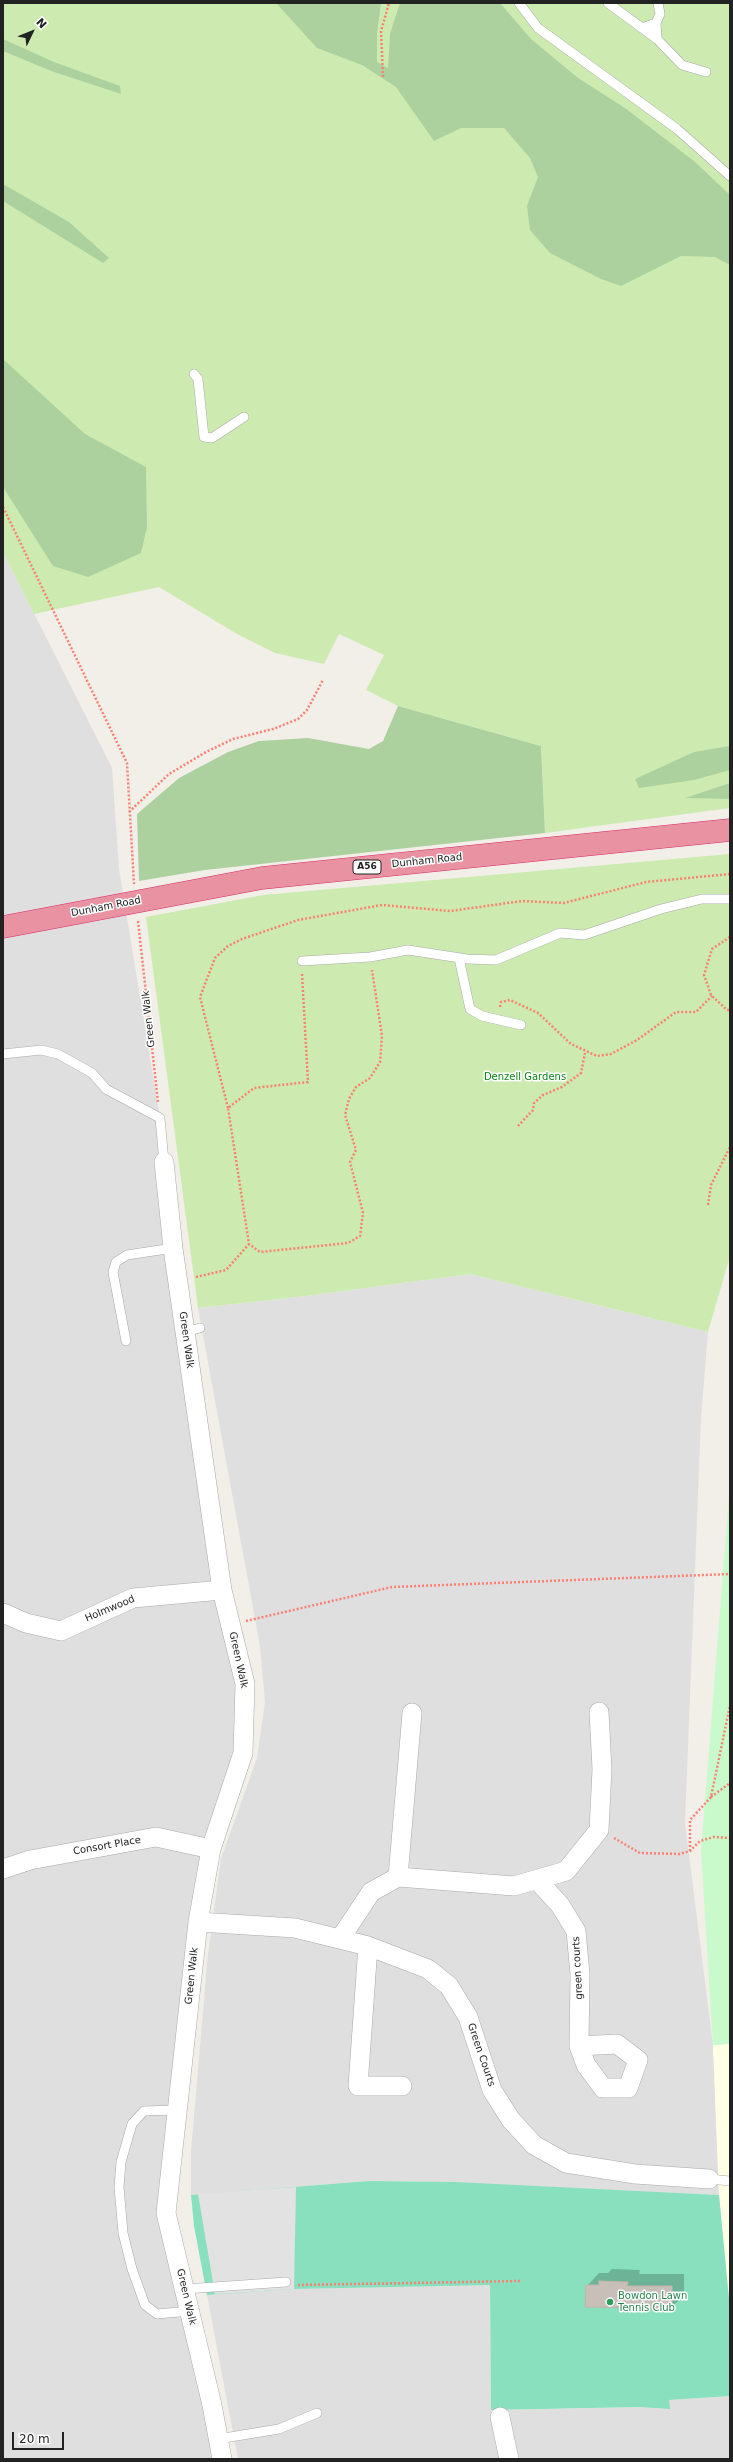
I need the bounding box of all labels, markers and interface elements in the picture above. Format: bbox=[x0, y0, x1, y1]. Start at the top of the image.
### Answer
north arrow bbox=[12, 12, 52, 52]
text: N bbox=[33, 16, 49, 31]
street label: Dunham Road bbox=[391, 851, 463, 871]
road number: A56 bbox=[353, 860, 381, 874]
street label: Dunham Road bbox=[70, 894, 142, 920]
street label: Green Walk bbox=[140, 990, 158, 1048]
park label: Denzell Gardens bbox=[484, 1071, 566, 1083]
street label: Green Walk bbox=[176, 1311, 196, 1369]
street label: Holmwood bbox=[83, 1593, 137, 1625]
street label: Green Walk bbox=[226, 1631, 250, 1689]
street label: Consort Place bbox=[72, 1834, 142, 1858]
street label: green courts bbox=[570, 1936, 586, 2000]
street label: Green Walk bbox=[183, 1947, 201, 2005]
street label: Green Courts bbox=[465, 2022, 497, 2088]
street label: Green Walk bbox=[174, 2268, 198, 2326]
place label: Bowdon Lawn Tennis Club bbox=[618, 2290, 687, 2314]
marker: Bowdon Lawn Tennis Club bbox=[605, 2297, 615, 2307]
scale bar bbox=[14, 2424, 66, 2450]
text: 20 m bbox=[19, 2432, 50, 2446]

